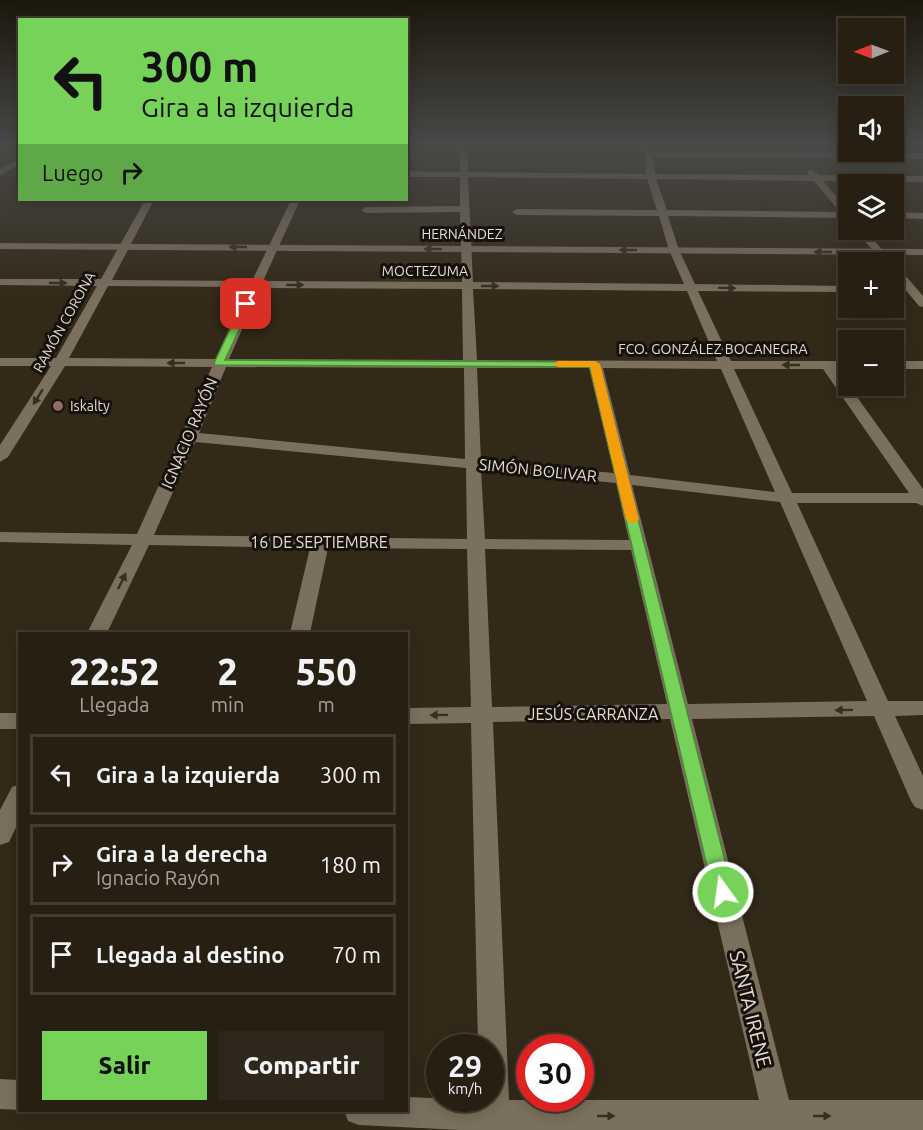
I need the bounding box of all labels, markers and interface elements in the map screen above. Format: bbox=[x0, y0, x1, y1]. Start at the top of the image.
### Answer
north arrow bbox=[838, 18, 904, 84]
map controls bbox=[838, 18, 904, 396]
icon: left bbox=[42, 42, 120, 120]
text: 300 m bbox=[141, 43, 258, 90]
text: Gira a la izquierda bbox=[141, 92, 354, 122]
button: sound bbox=[838, 96, 904, 162]
icon: right bbox=[115, 156, 148, 189]
text: Luego bbox=[42, 160, 103, 185]
button: layers bbox=[838, 174, 904, 240]
street label: HERNÁNDEZ bbox=[421, 225, 503, 242]
one-way arrow bbox=[228, 242, 247, 252]
one-way arrow bbox=[423, 244, 442, 254]
one-way arrow bbox=[618, 245, 637, 255]
one-way arrow bbox=[813, 247, 832, 257]
button: + bbox=[838, 252, 904, 318]
street label: MOCTEZUMA bbox=[382, 263, 468, 279]
street label: RAMÓN CORONA bbox=[29, 268, 98, 375]
one-way arrow bbox=[49, 278, 68, 288]
pin bbox=[220, 278, 271, 329]
one-way arrow bbox=[286, 280, 305, 290]
one-way arrow bbox=[481, 281, 500, 291]
one-way arrow bbox=[718, 283, 737, 293]
icon: arrive bbox=[229, 287, 262, 320]
button: − bbox=[838, 330, 904, 396]
street label: FCO. GONZÁLEZ BOCANEGRA bbox=[618, 340, 808, 357]
one-way arrow bbox=[166, 358, 185, 368]
one-way arrow bbox=[781, 360, 800, 370]
street label: IGNACIO RAYÓN bbox=[157, 374, 220, 491]
one-way arrow bbox=[33, 388, 44, 405]
place label: Iskalty bbox=[70, 398, 110, 414]
marker: Iskalty bbox=[51, 399, 65, 413]
street label: SIMÓN BOLIVAR bbox=[478, 454, 598, 485]
street label: 16 DE SEPTIEMBRE bbox=[250, 533, 388, 551]
one-way arrow bbox=[118, 572, 127, 589]
text: 22:52 bbox=[69, 651, 159, 692]
text: 2 bbox=[217, 651, 238, 692]
text: 550 bbox=[296, 651, 357, 692]
text: Llegada bbox=[79, 693, 150, 716]
text: min bbox=[211, 693, 244, 716]
text: m bbox=[318, 693, 335, 716]
street label: JESÚS CARRANZA bbox=[528, 703, 659, 723]
one-way arrow bbox=[834, 705, 853, 714]
one-way arrow bbox=[429, 710, 448, 720]
icon: left bbox=[45, 758, 78, 791]
text: Gira a la izquierda bbox=[96, 762, 280, 787]
text: 300 m bbox=[320, 762, 381, 787]
text: Gira a la derecha bbox=[96, 841, 268, 866]
icon: right bbox=[45, 848, 78, 881]
text: 180 m bbox=[320, 852, 381, 877]
position arrow bbox=[691, 860, 755, 924]
text: Ignacio Rayón bbox=[96, 866, 220, 889]
icon: arrive bbox=[45, 938, 78, 971]
text: Llegada al destino bbox=[96, 942, 284, 967]
text: 70 m bbox=[332, 942, 381, 967]
street label: SANTA IRENE bbox=[725, 948, 777, 1070]
button: Salir bbox=[42, 1031, 207, 1100]
button: Compartir bbox=[219, 1031, 384, 1100]
speed limit sign: 30 bbox=[516, 1034, 594, 1112]
text: 29 bbox=[448, 1049, 482, 1083]
text: km/h bbox=[448, 1080, 482, 1097]
one-way arrow bbox=[596, 1111, 615, 1121]
one-way arrow bbox=[812, 1111, 831, 1121]

